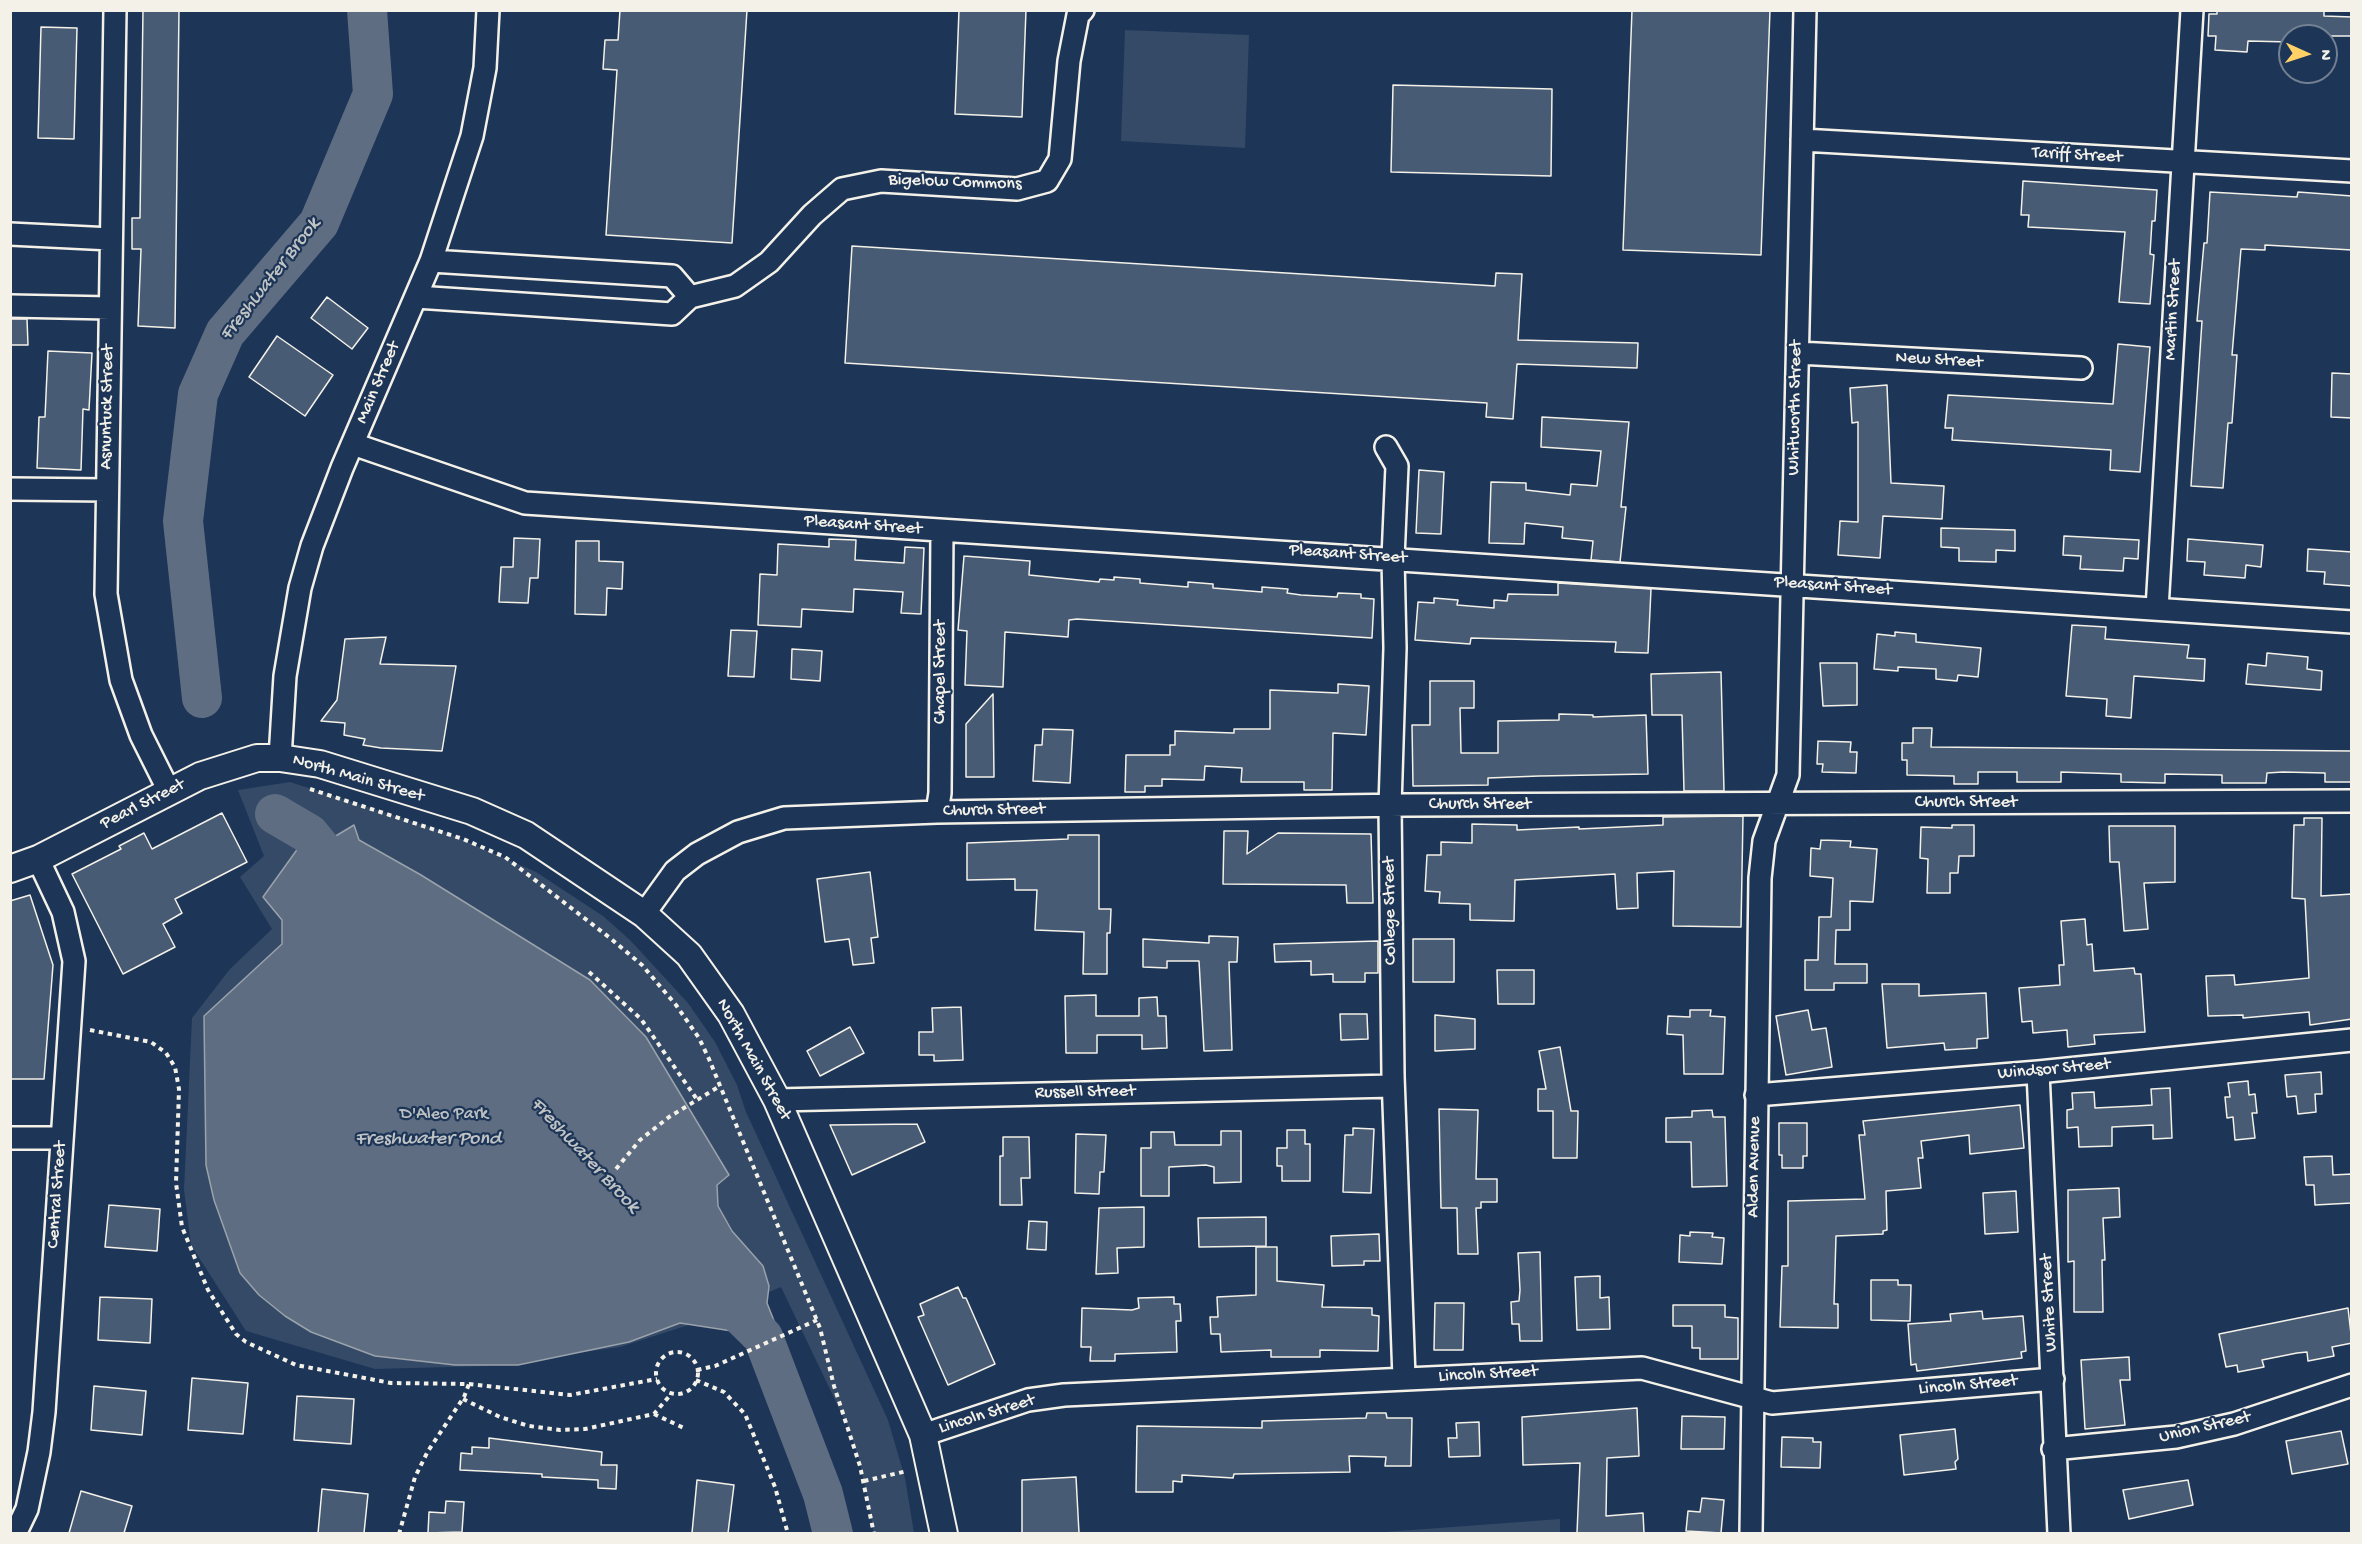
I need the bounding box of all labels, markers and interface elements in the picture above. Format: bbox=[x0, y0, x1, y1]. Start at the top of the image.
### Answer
north arrow bbox=[2278, 24, 2338, 84]
text: N bbox=[2315, 49, 2334, 61]
street label: Tariff Street bbox=[2031, 143, 2123, 169]
street label: Bigelow Commons bbox=[888, 170, 1022, 196]
water label: Freshwater Brook bbox=[215, 214, 327, 346]
street label: Martin Street bbox=[2161, 259, 2187, 361]
street label: Main Street bbox=[352, 339, 406, 427]
street label: Whitworth Street bbox=[1784, 340, 1808, 476]
street label: Asnuntuck Street bbox=[96, 344, 120, 470]
street label: New Street bbox=[1895, 348, 1983, 374]
street label: Pleasant Street bbox=[803, 511, 923, 541]
street label: Pleasant Street bbox=[1288, 540, 1408, 570]
street label: Pleasant Street bbox=[1773, 572, 1893, 602]
street label: Chapel Street bbox=[930, 620, 952, 724]
street label: North Main Street bbox=[290, 750, 426, 808]
street label: Pearl Street bbox=[97, 775, 189, 835]
street label: Church Street bbox=[1915, 792, 2017, 814]
street label: Church Street bbox=[1429, 794, 1531, 816]
street label: Church Street bbox=[943, 799, 1045, 823]
street label: College Street bbox=[1379, 857, 1403, 965]
street label: North Main Street bbox=[711, 995, 795, 1125]
street label: Windsor Street bbox=[1997, 1054, 2111, 1086]
street label: Russell Street bbox=[1035, 1081, 1135, 1105]
water label: Freshwater Brook bbox=[524, 1093, 644, 1219]
park label: D'Aleo Park bbox=[400, 1104, 488, 1126]
street label: Alden Avenue bbox=[1743, 1116, 1767, 1218]
water label: Freshwater Pond bbox=[355, 1128, 501, 1152]
street label: Central Street bbox=[43, 1141, 73, 1249]
street label: White Street bbox=[2037, 1254, 2063, 1352]
street label: Lincoln Street bbox=[1438, 1362, 1538, 1388]
street label: Lincoln Street bbox=[1918, 1371, 2018, 1401]
street label: Lincoln Street bbox=[936, 1390, 1038, 1440]
street label: Union Street bbox=[2157, 1407, 2253, 1449]

